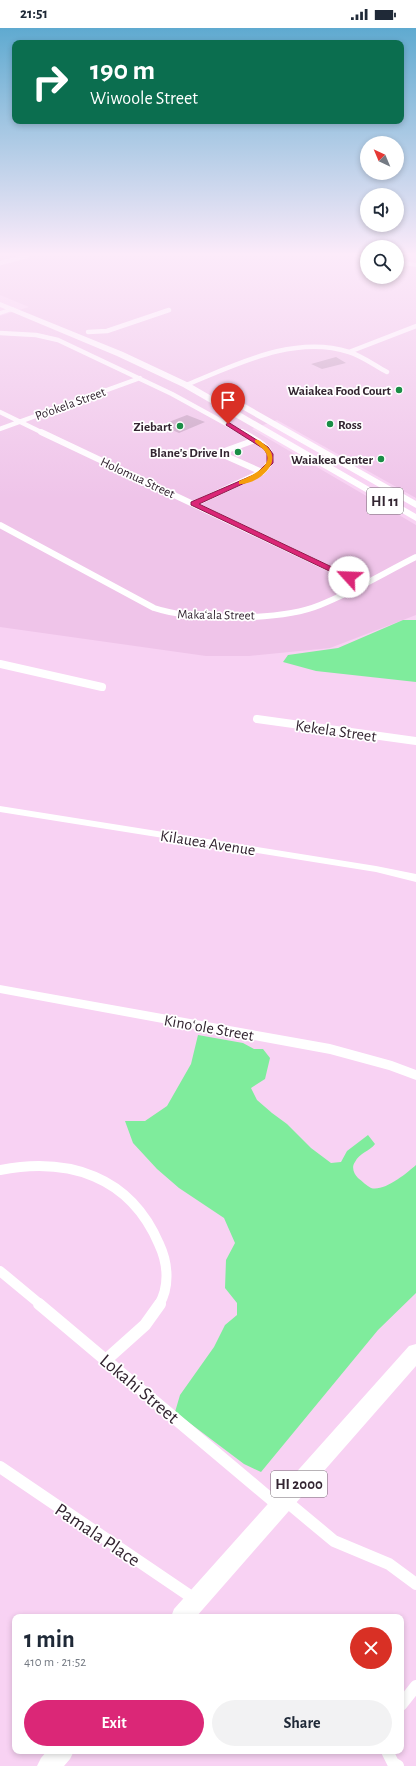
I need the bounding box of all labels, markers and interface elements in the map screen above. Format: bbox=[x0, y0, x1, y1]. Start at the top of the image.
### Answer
text: 21:51 bbox=[20, 6, 48, 21]
icon: right bbox=[24, 56, 76, 108]
text: 190 m bbox=[90, 57, 155, 85]
text: Wiwoole Street bbox=[90, 90, 198, 108]
north arrow bbox=[360, 136, 404, 180]
map controls bbox=[360, 136, 404, 284]
button: sound bbox=[360, 188, 404, 232]
button: search bbox=[360, 240, 404, 284]
pin bbox=[211, 383, 245, 424]
place label: Waiakea Food Court bbox=[288, 385, 392, 398]
marker: Waiakea Food Court bbox=[394, 385, 404, 395]
street label: Po‘okela Street bbox=[34, 386, 107, 423]
icon: arrive bbox=[217, 389, 239, 411]
marker: Ross bbox=[325, 419, 335, 429]
place label: Ross bbox=[338, 419, 362, 432]
place label: Ziebart bbox=[133, 421, 173, 434]
marker: Ziebart bbox=[175, 421, 185, 431]
place label: Blane's Drive In bbox=[150, 447, 230, 460]
marker: Blane's Drive In bbox=[233, 447, 243, 457]
place label: Waiakea Center bbox=[291, 454, 373, 467]
marker: Waiakea Center bbox=[376, 454, 386, 464]
street label: Holomua Street bbox=[98, 456, 176, 501]
road number: HI 11 bbox=[367, 488, 403, 514]
position arrow bbox=[328, 556, 370, 598]
street label: Maka‘ala Street bbox=[177, 608, 255, 623]
street label: Kekela Street bbox=[294, 717, 377, 745]
street label: Kilauea Avenue bbox=[159, 828, 257, 858]
street label: Kinoʻole Street bbox=[163, 1012, 255, 1044]
street label: Lokahi Street bbox=[96, 1351, 182, 1427]
road number: HI 2000 bbox=[271, 1471, 327, 1497]
street label: Pamala Place bbox=[51, 1500, 143, 1571]
button: close bbox=[350, 1627, 392, 1669]
text: 1 min bbox=[24, 1628, 75, 1652]
text: 410 m · 21:52 bbox=[24, 1656, 86, 1669]
button: Exit bbox=[24, 1700, 204, 1746]
button: Share bbox=[212, 1700, 392, 1746]

